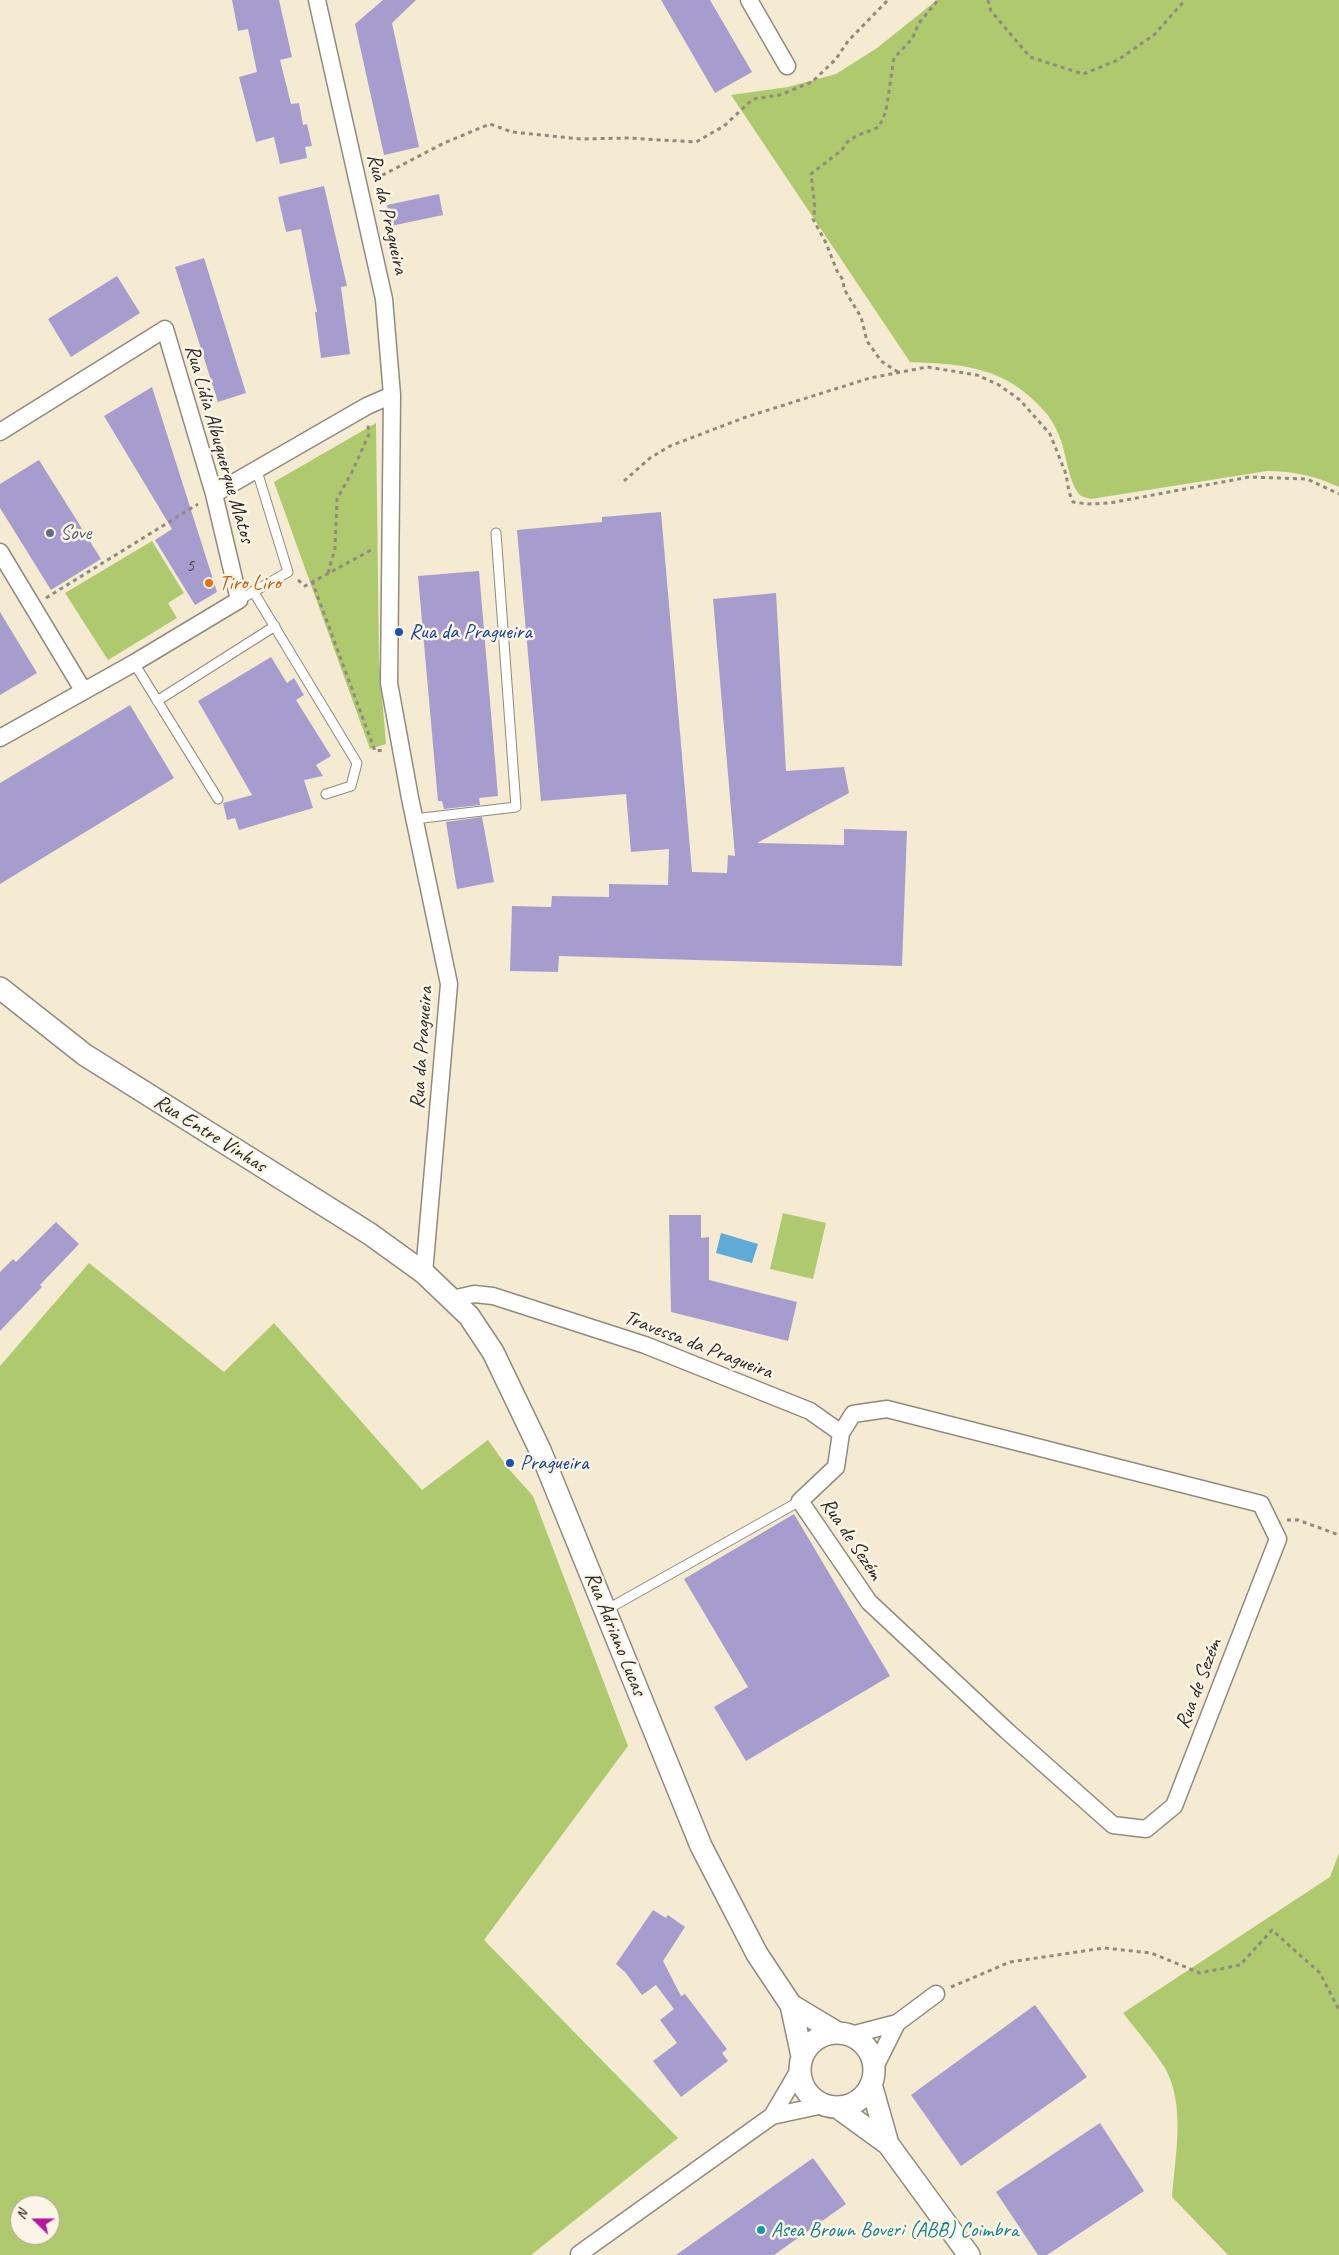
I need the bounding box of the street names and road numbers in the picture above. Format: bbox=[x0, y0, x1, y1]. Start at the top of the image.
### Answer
street label: Rua da Pragueira bbox=[361, 151, 413, 277]
street label: Rua Lídia Albuquerque Matos bbox=[179, 342, 259, 546]
street label: Rua da Pragueira bbox=[405, 986, 439, 1110]
street label: Rua Entre Vinhas bbox=[149, 1089, 271, 1179]
street label: Travessa da Pragueira bbox=[620, 1305, 776, 1385]
street label: Rua de Sezém bbox=[814, 1493, 888, 1585]
street label: Rua Adriano Lucas bbox=[579, 1568, 651, 1700]
street label: Rua de Sezém bbox=[1170, 1636, 1228, 1732]

